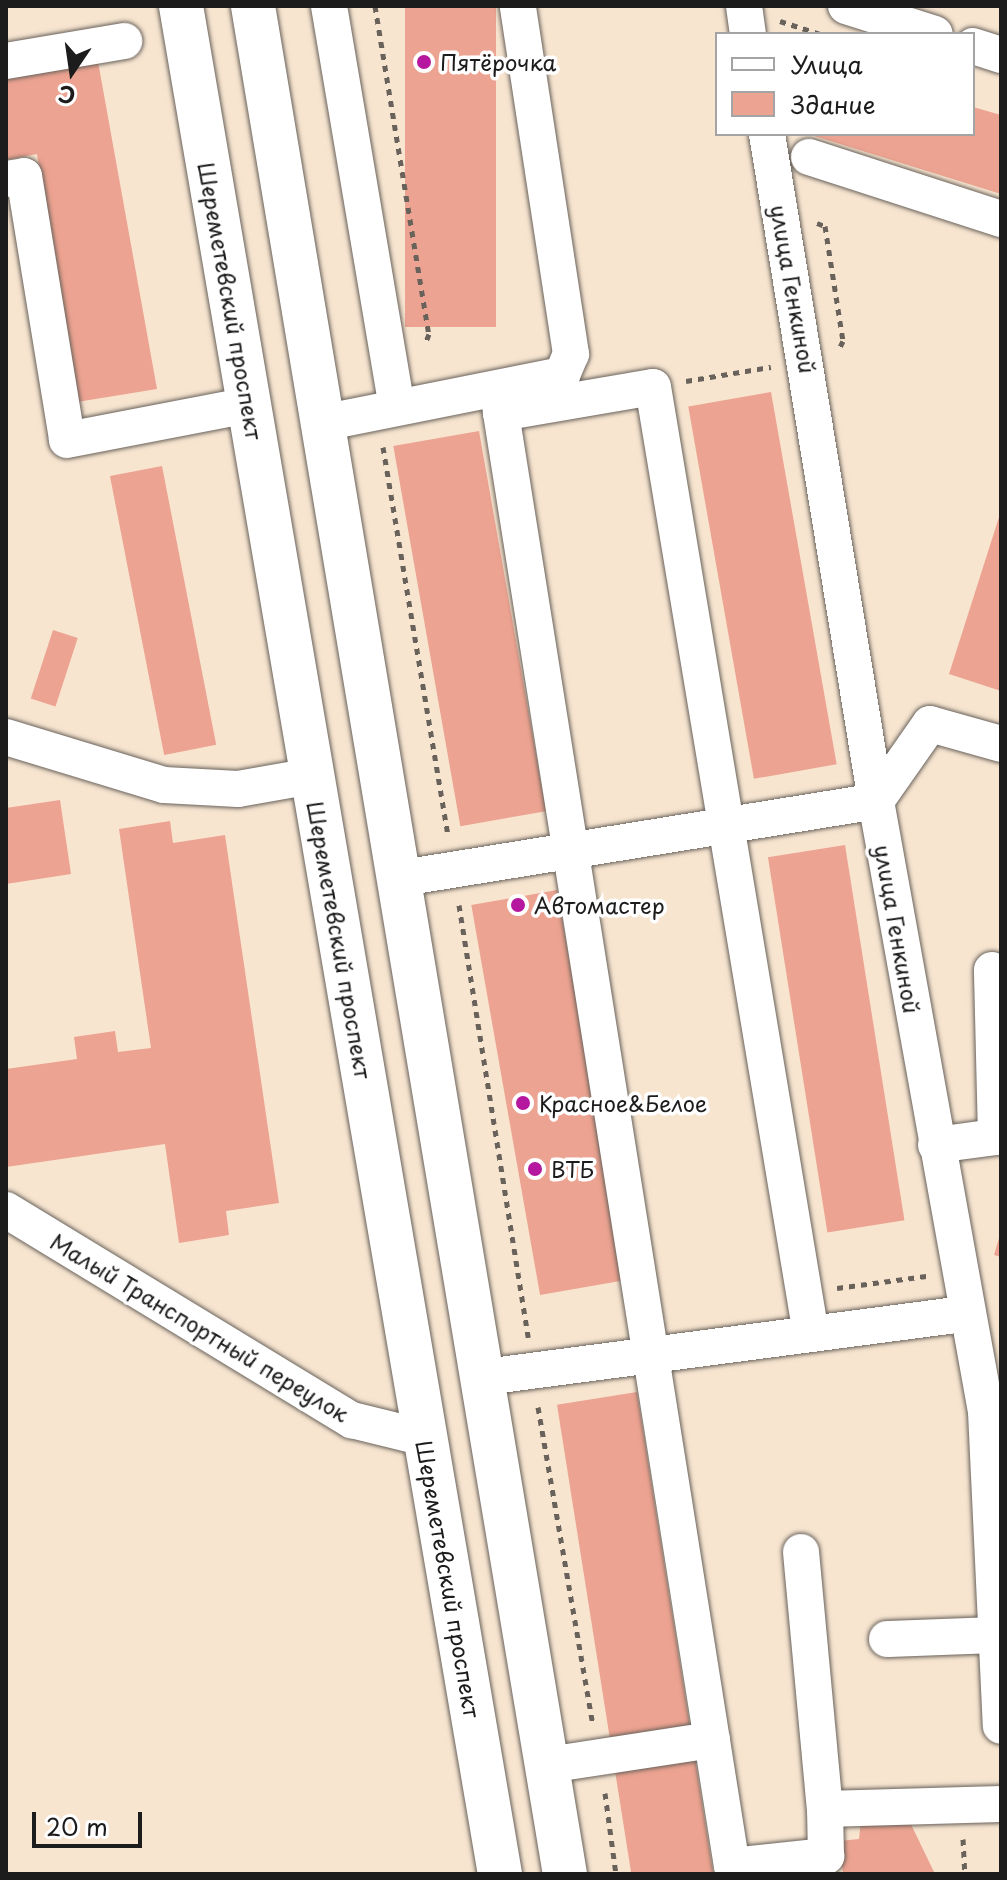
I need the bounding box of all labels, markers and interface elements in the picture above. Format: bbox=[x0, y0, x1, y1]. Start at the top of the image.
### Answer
north arrow bbox=[32, 32, 112, 112]
legend bbox=[715, 32, 975, 136]
text: Улица bbox=[791, 46, 863, 82]
place label: Пятёрочка bbox=[440, 49, 556, 75]
marker: Пятёрочка bbox=[415, 53, 433, 71]
text: С bbox=[55, 78, 78, 114]
text: Здание bbox=[791, 86, 876, 122]
street label: Шереметевский проспект bbox=[194, 160, 268, 442]
street label: улица Генкиной bbox=[766, 202, 822, 376]
street label: Шереметевский проспект bbox=[303, 799, 377, 1081]
street label: улица Генкиной bbox=[870, 842, 926, 1016]
place label: Автомастер bbox=[534, 892, 665, 918]
marker: Автомастер bbox=[509, 896, 527, 914]
place label: Красное&Белое bbox=[539, 1090, 707, 1116]
marker: Красное&Белое bbox=[514, 1094, 532, 1112]
place label: ВТБ bbox=[551, 1156, 594, 1182]
marker: ВТБ bbox=[526, 1160, 544, 1178]
street label: Малый Транспортный переулок bbox=[46, 1227, 354, 1427]
street label: Шереметевский проспект bbox=[412, 1438, 486, 1720]
scale bar bbox=[36, 1796, 146, 1846]
text: 20 m bbox=[46, 1808, 108, 1844]

